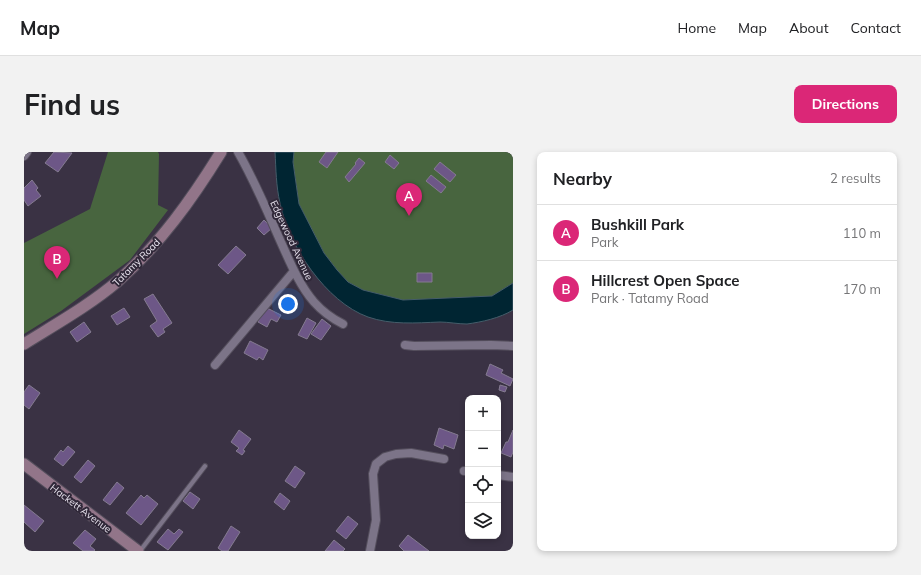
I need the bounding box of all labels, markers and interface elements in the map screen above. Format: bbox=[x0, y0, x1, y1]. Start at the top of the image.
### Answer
text: Map bbox=[20, 16, 60, 40]
text: Home bbox=[677, 19, 716, 37]
text: Map bbox=[738, 19, 767, 37]
text: About bbox=[789, 19, 829, 37]
text: Contact bbox=[851, 19, 901, 37]
button: Directions bbox=[794, 85, 897, 123]
text: Find us bbox=[24, 87, 120, 122]
text: Nearby bbox=[553, 168, 612, 189]
text: 2 results bbox=[830, 170, 881, 186]
pin: A bbox=[396, 183, 422, 216]
street label: Edgewood Avenue bbox=[267, 198, 316, 282]
text: Bushkill Park bbox=[591, 215, 684, 234]
text: A bbox=[561, 225, 571, 241]
text: 110 m bbox=[843, 225, 881, 241]
text: Park bbox=[591, 234, 618, 250]
street label: Tatamy Road bbox=[110, 236, 163, 289]
pin: B bbox=[44, 246, 70, 279]
text: Hillcrest Open Space bbox=[591, 271, 740, 290]
text: B bbox=[562, 281, 570, 297]
text: 170 m bbox=[843, 281, 881, 297]
text: Park · Tatamy Road bbox=[591, 290, 709, 306]
your location bbox=[278, 294, 298, 314]
map controls bbox=[465, 395, 501, 539]
button: + bbox=[465, 395, 501, 431]
button: − bbox=[465, 431, 501, 467]
button: locate bbox=[465, 467, 501, 503]
street label: Hackett Avenue bbox=[47, 481, 114, 536]
button: layers bbox=[465, 503, 501, 539]

